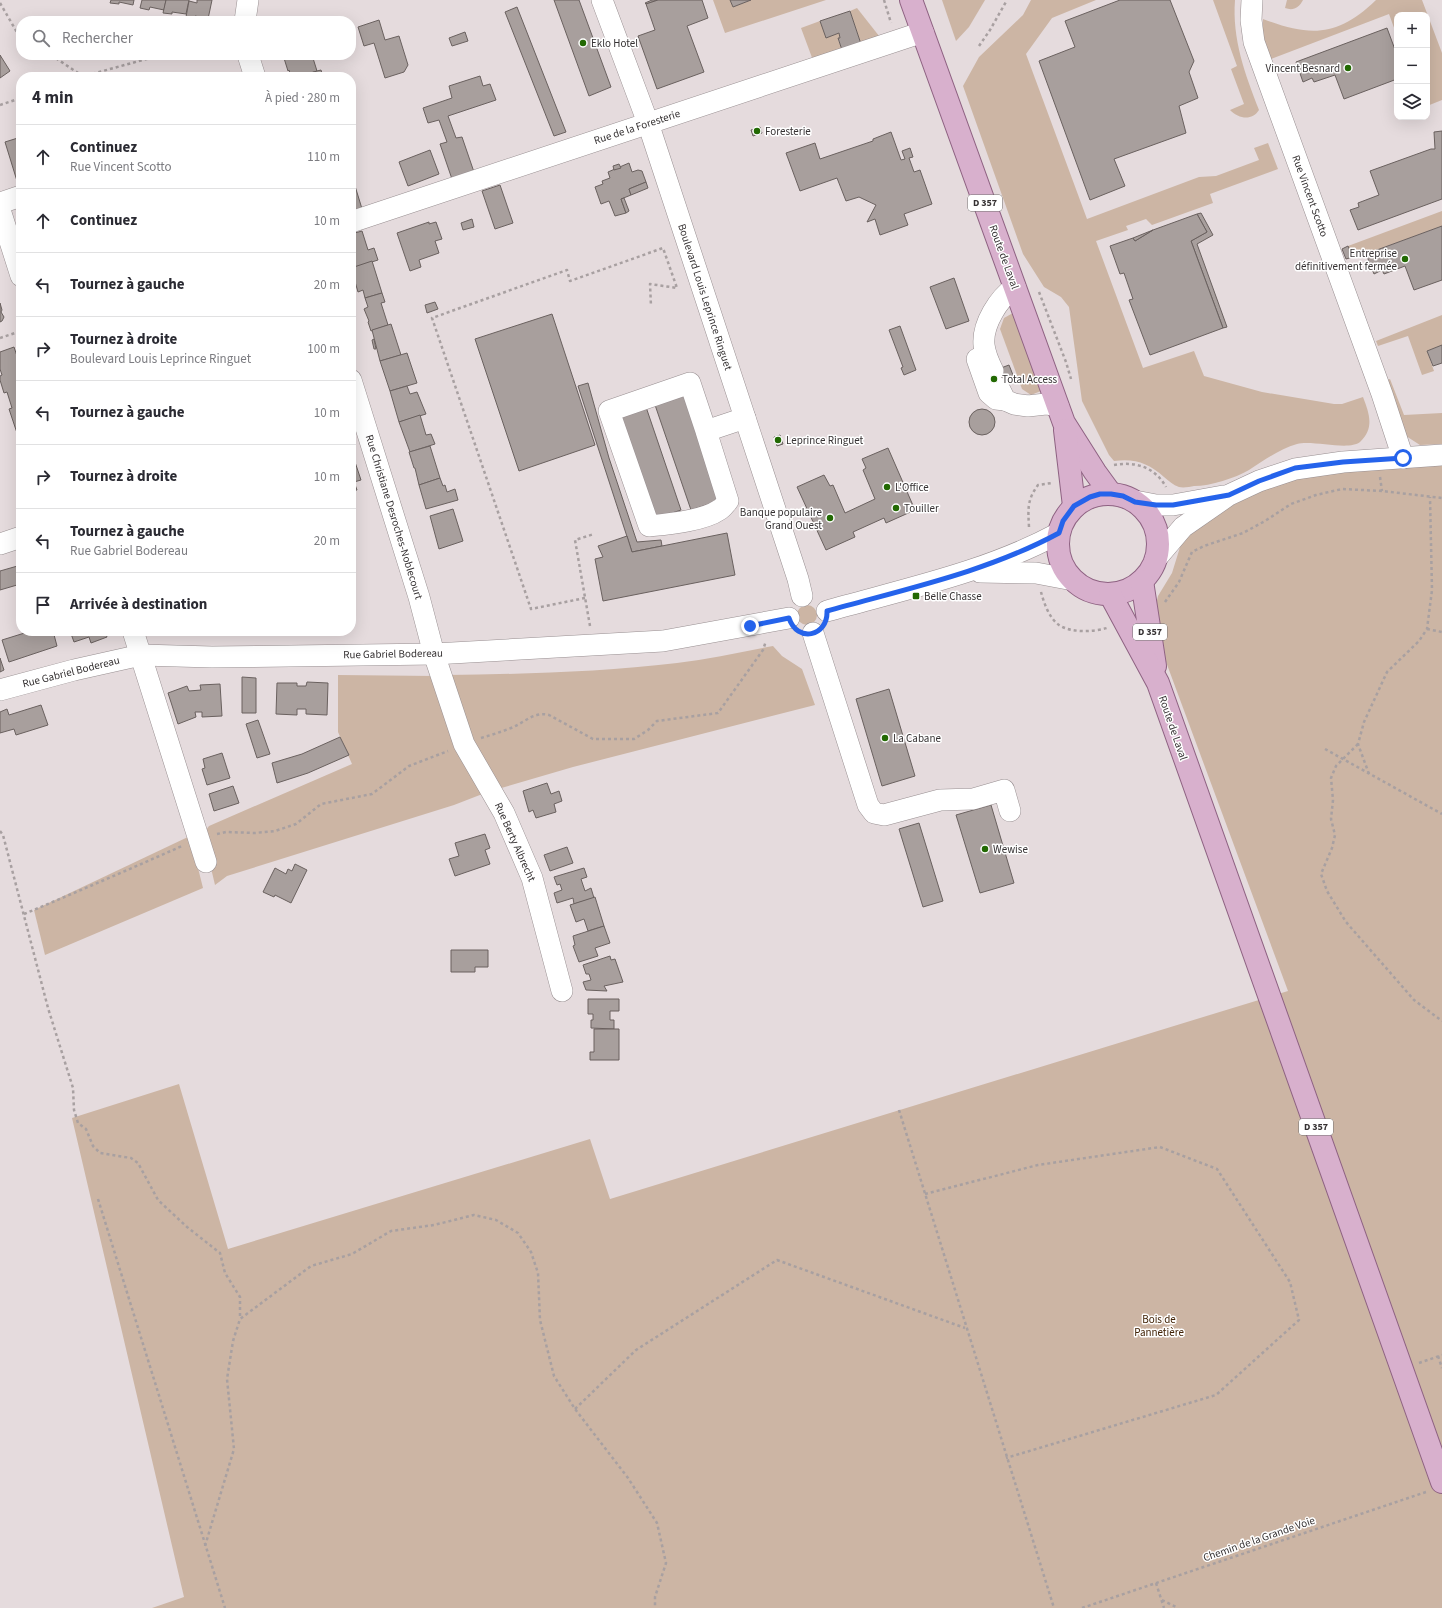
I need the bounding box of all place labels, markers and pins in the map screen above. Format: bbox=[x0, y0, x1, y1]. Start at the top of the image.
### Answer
place label: Eklo Hotel bbox=[591, 36, 638, 51]
marker: Eklo Hotel bbox=[578, 38, 588, 48]
place label: Vincent Besnard bbox=[1266, 61, 1340, 76]
marker: Vincent Besnard bbox=[1343, 63, 1353, 73]
place label: Foresterie bbox=[765, 124, 811, 139]
marker: Foresterie bbox=[752, 126, 762, 136]
place label: Entreprise définitivement fermée bbox=[1295, 246, 1398, 274]
marker: Entreprise définitivement fermée bbox=[1400, 254, 1410, 264]
place label: Total Access bbox=[1002, 372, 1058, 387]
marker: Total Access bbox=[989, 374, 999, 384]
place label: Leprince Ringuet bbox=[786, 433, 864, 448]
marker: Leprince Ringuet bbox=[773, 435, 783, 445]
place label: L'Office bbox=[895, 480, 929, 495]
marker: L'Office bbox=[882, 482, 892, 492]
place label: Touiller bbox=[904, 501, 939, 516]
marker: Touiller bbox=[891, 503, 901, 513]
place label: Banque populaire Grand Ouest bbox=[740, 505, 823, 533]
marker: Banque populaire Grand Ouest bbox=[825, 513, 835, 523]
place label: Belle Chasse bbox=[924, 589, 982, 604]
marker: Belle Chasse bbox=[911, 591, 921, 601]
place label: La Cabane bbox=[893, 731, 941, 746]
marker: La Cabane bbox=[880, 733, 890, 743]
place label: Wewise bbox=[993, 842, 1028, 857]
marker: Wewise bbox=[980, 844, 990, 854]

